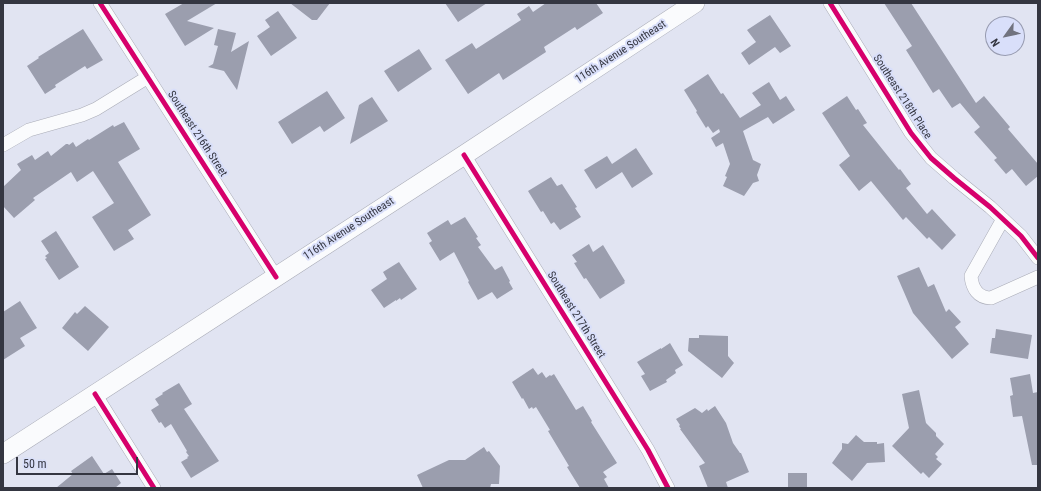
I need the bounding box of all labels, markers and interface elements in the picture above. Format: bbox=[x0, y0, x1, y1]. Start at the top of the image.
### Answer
north arrow bbox=[985, 16, 1025, 56]
street label: 116th Avenue Southeast bbox=[573, 18, 669, 86]
text: N bbox=[988, 36, 1003, 49]
street label: Southeast 218th Place bbox=[870, 52, 934, 142]
street label: Southeast 216th Street bbox=[164, 89, 230, 179]
street label: 116th Avenue Southeast bbox=[301, 195, 397, 263]
street label: Southeast 217th Street bbox=[544, 269, 608, 361]
scale bar bbox=[18, 449, 140, 475]
text: 50 m bbox=[23, 457, 47, 471]

